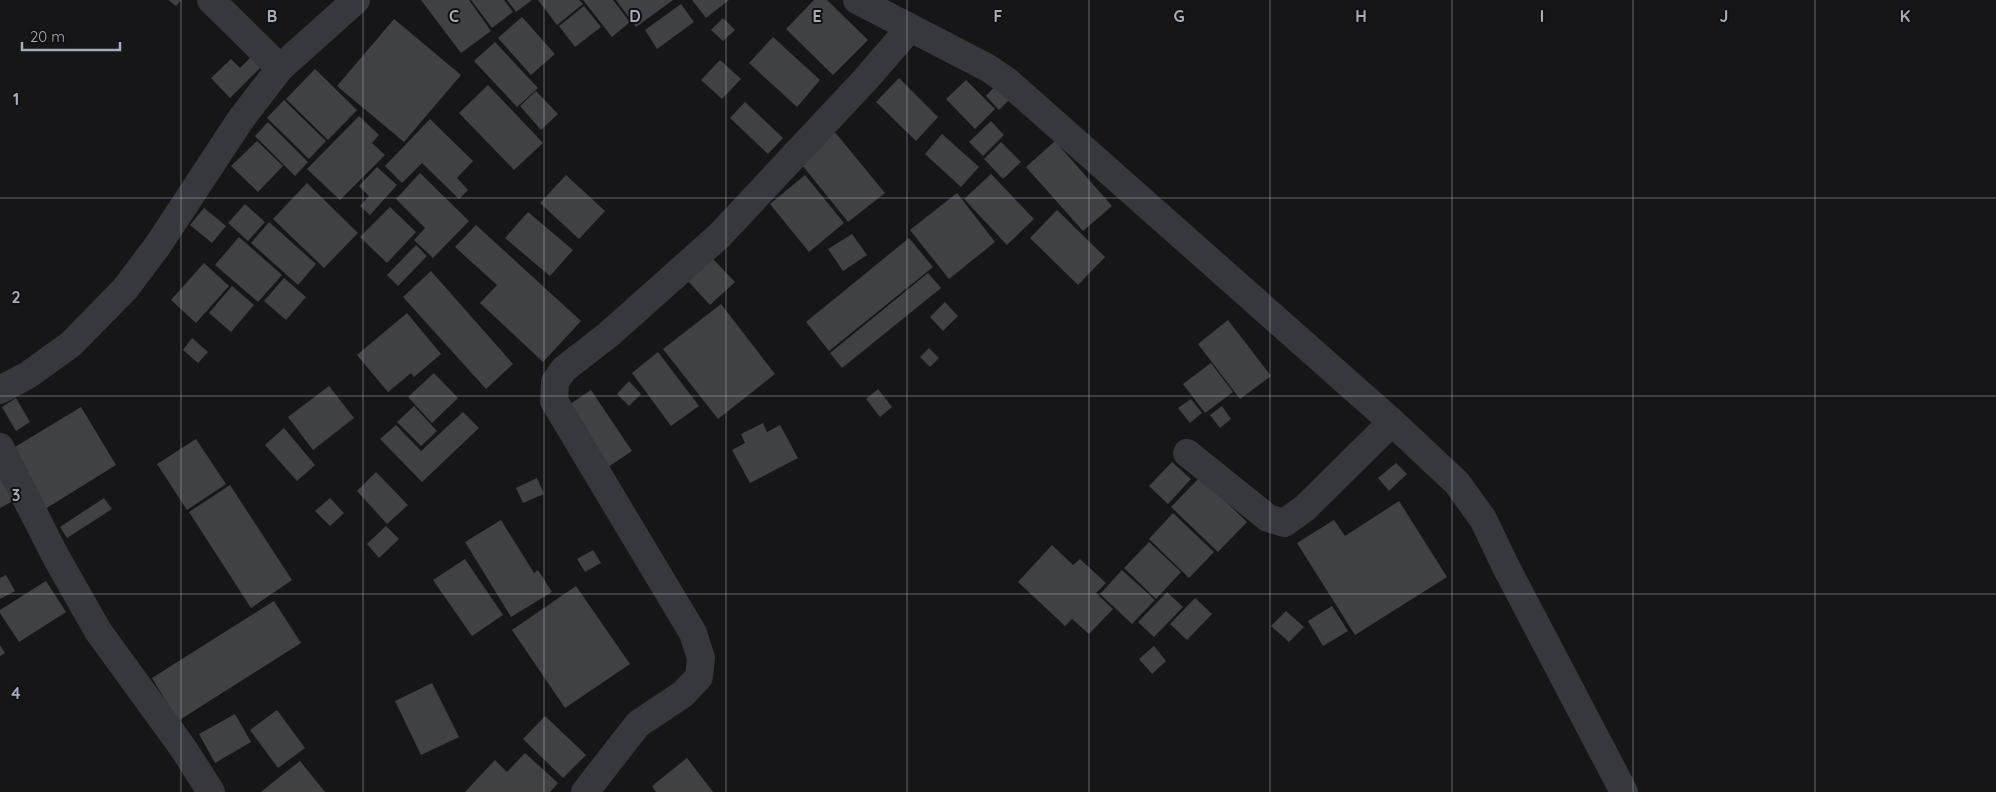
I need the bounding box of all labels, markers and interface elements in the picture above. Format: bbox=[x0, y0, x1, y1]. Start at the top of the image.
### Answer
text: B bbox=[267, 6, 277, 26]
text: C bbox=[449, 6, 459, 26]
text: D bbox=[629, 6, 641, 26]
text: E bbox=[812, 6, 822, 26]
text: F bbox=[994, 6, 1003, 26]
text: G bbox=[1173, 6, 1185, 26]
text: H bbox=[1355, 6, 1367, 26]
text: I bbox=[1540, 6, 1544, 26]
text: J bbox=[1720, 6, 1728, 26]
text: K bbox=[1900, 6, 1910, 26]
scale bar bbox=[22, 20, 120, 52]
text: 20 m bbox=[30, 27, 65, 46]
text: 1 bbox=[13, 89, 19, 109]
text: 2 bbox=[11, 287, 21, 307]
text: 3 bbox=[12, 485, 20, 505]
text: 4 bbox=[11, 683, 21, 703]

